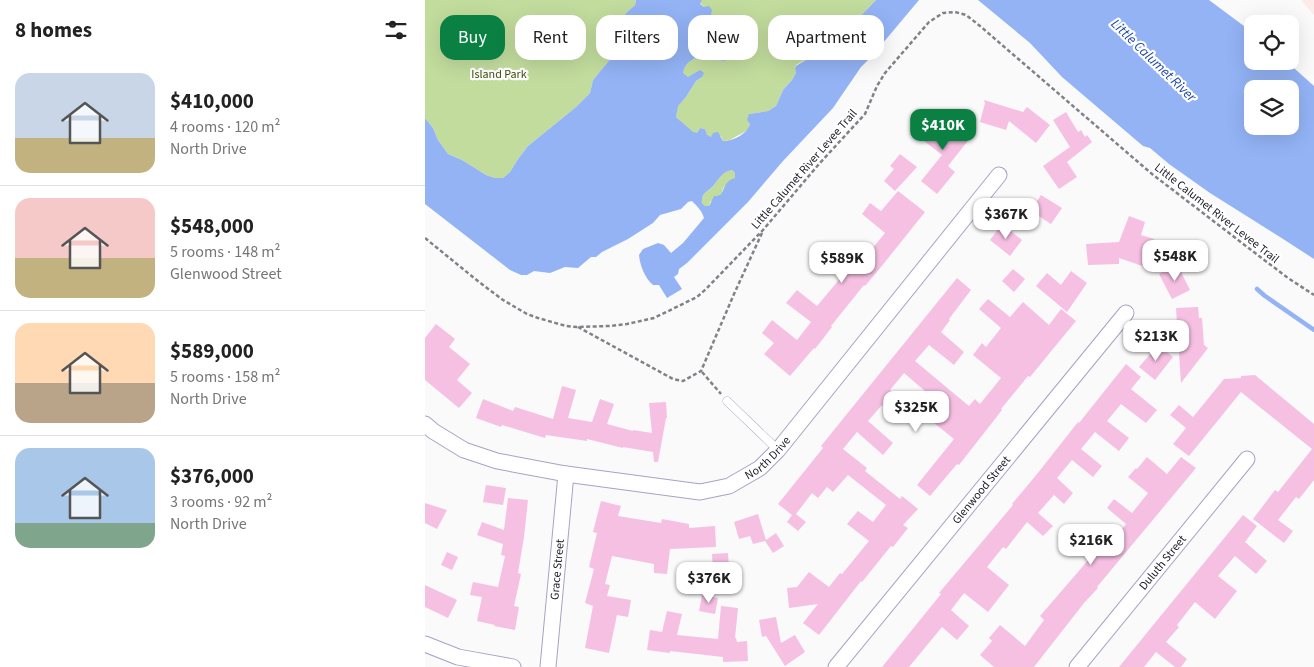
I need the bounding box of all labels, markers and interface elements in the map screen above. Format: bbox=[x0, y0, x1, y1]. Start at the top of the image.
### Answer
text: 8 homes bbox=[15, 15, 92, 45]
chip: Buy bbox=[440, 15, 505, 60]
chip: Rent bbox=[515, 15, 586, 60]
chip: Filters bbox=[596, 15, 678, 60]
chip: New bbox=[688, 15, 758, 60]
chip: Apartment bbox=[768, 15, 884, 60]
water label: Little Calumet River bbox=[1106, 15, 1201, 108]
map controls bbox=[1244, 15, 1299, 135]
button: locate bbox=[1244, 15, 1299, 70]
icon: filters bbox=[382, 16, 410, 44]
park label: Island Park bbox=[471, 66, 527, 83]
button: layers bbox=[1244, 80, 1299, 135]
text: $410,000 bbox=[170, 86, 254, 116]
icon: home bbox=[55, 93, 115, 153]
street label: Little Calumet River Levee Trail bbox=[747, 106, 861, 233]
pin: $410K bbox=[908, 108, 978, 151]
text: $410K bbox=[921, 114, 965, 136]
text: 4 rooms · 120 m² bbox=[170, 116, 280, 138]
text: North Drive bbox=[170, 138, 247, 160]
street label: Little Calumet River Levee Trail bbox=[1151, 159, 1283, 268]
pin: $367K bbox=[971, 198, 1041, 240]
text: $367K bbox=[984, 203, 1028, 225]
text: $548,000 bbox=[170, 211, 254, 241]
icon: home bbox=[55, 218, 115, 278]
pin: $548K bbox=[1140, 240, 1210, 282]
text: 5 rooms · 148 m² bbox=[170, 241, 280, 263]
pin: $589K bbox=[807, 242, 877, 284]
text: $548K bbox=[1153, 245, 1197, 267]
text: $589K bbox=[820, 247, 864, 269]
text: Glenwood Street bbox=[170, 263, 282, 285]
pin: $213K bbox=[1121, 320, 1191, 362]
text: $213K bbox=[1134, 325, 1178, 347]
text: $589,000 bbox=[170, 336, 254, 366]
icon: home bbox=[55, 343, 115, 403]
text: 5 rooms · 158 m² bbox=[170, 366, 280, 388]
text: North Drive bbox=[170, 388, 247, 410]
pin: $325K bbox=[881, 390, 951, 433]
text: $325K bbox=[894, 396, 938, 418]
street label: North Drive bbox=[742, 433, 795, 484]
street label: Glenwood Street bbox=[948, 452, 1015, 528]
text: $376,000 bbox=[170, 461, 254, 491]
icon: home bbox=[55, 468, 115, 528]
text: 3 rooms · 92 m² bbox=[170, 491, 272, 513]
text: North Drive bbox=[170, 513, 247, 535]
pin: $216K bbox=[1056, 524, 1126, 566]
text: $216K bbox=[1069, 529, 1113, 551]
street label: Duluth Street bbox=[1135, 532, 1190, 594]
street label: Grace Street bbox=[546, 538, 569, 601]
pin: $376K bbox=[674, 562, 744, 604]
text: $376K bbox=[687, 567, 731, 589]

